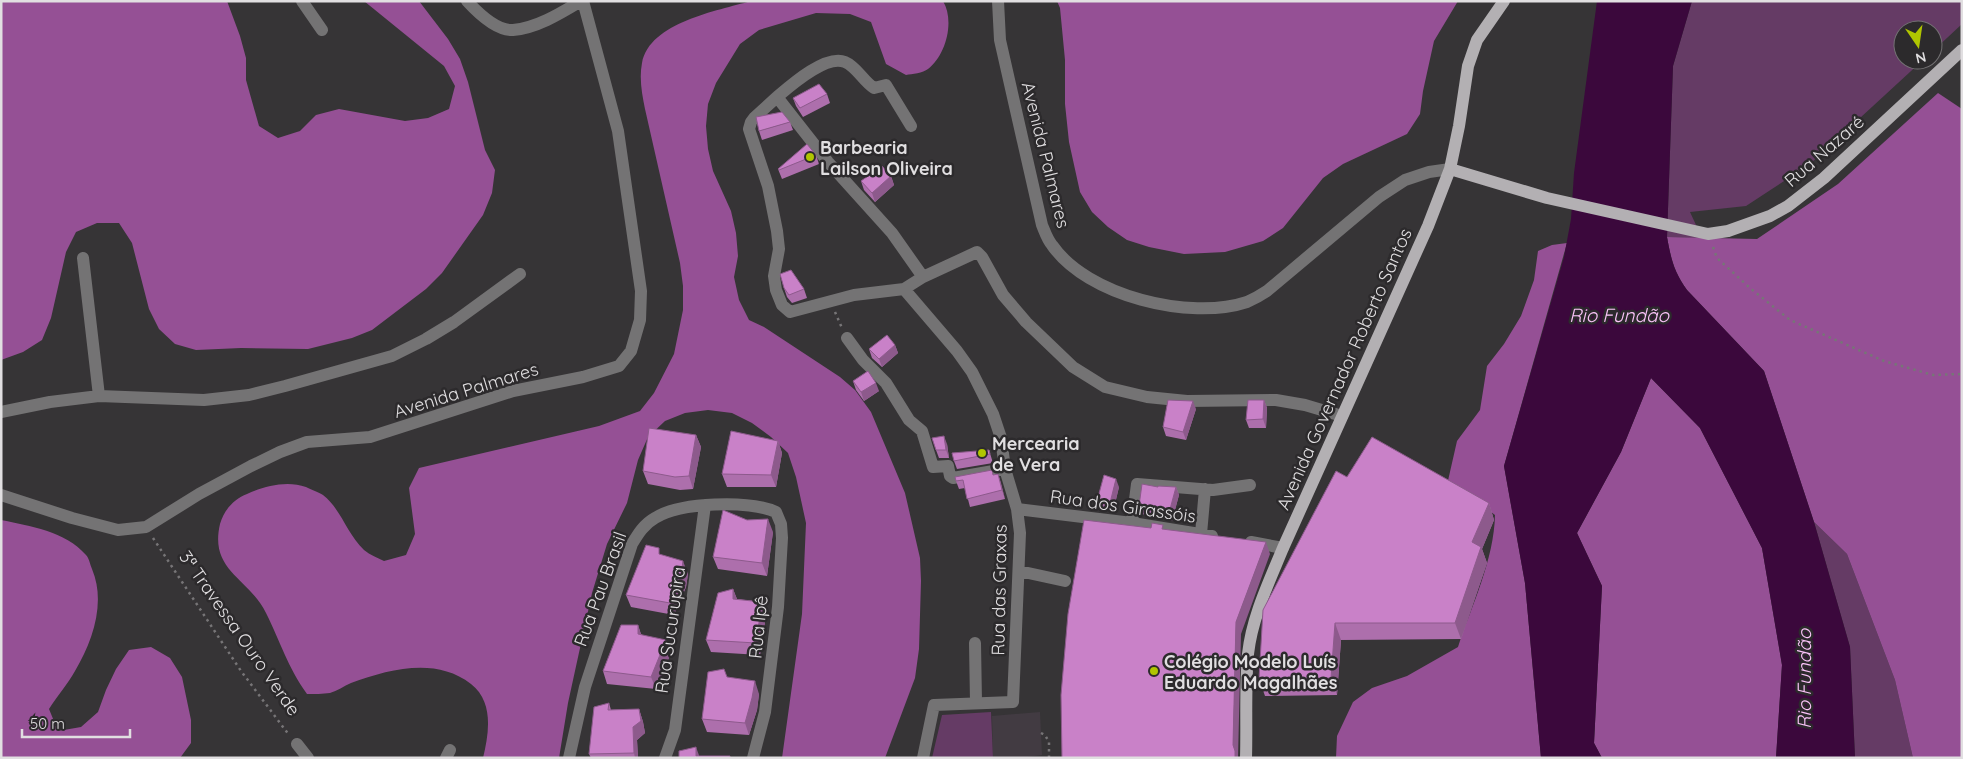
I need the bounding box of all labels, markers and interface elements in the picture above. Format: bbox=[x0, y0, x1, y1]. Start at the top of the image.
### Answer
north arrow bbox=[1893, 20, 1943, 70]
text: N bbox=[1914, 48, 1928, 68]
street label: Avenida Palmares bbox=[1017, 79, 1075, 231]
street label: Rua Nazaré bbox=[1779, 110, 1869, 192]
place label: Barbearia Lailson Oliveira bbox=[820, 136, 953, 180]
marker: Barbearia Lailson Oliveira bbox=[804, 151, 816, 163]
street label: Avenida Governador Roberto Santos bbox=[1271, 225, 1417, 513]
water label: Rio Fundão bbox=[1569, 303, 1671, 327]
street label: Avenida Palmares bbox=[391, 357, 541, 423]
place label: Mercearia de Vera bbox=[992, 432, 1080, 476]
marker: Mercearia de Vera bbox=[976, 447, 988, 459]
street label: Rua dos Girassóis bbox=[1049, 484, 1197, 528]
street label: Rua das Graxas bbox=[986, 524, 1012, 656]
street label: Rua Pau Brasil bbox=[569, 529, 631, 649]
street label: 3ª Travessa Ouro Verde bbox=[174, 546, 306, 720]
street label: Rua Sucurupira bbox=[650, 565, 690, 695]
street label: Rua Ipê bbox=[743, 594, 773, 660]
water label: Rio Fundão bbox=[1792, 627, 1816, 729]
place label: Colégio Modelo Luís Eduardo Magalhães bbox=[1164, 650, 1338, 694]
marker: Colégio Modelo Luís Eduardo Magalhães bbox=[1148, 665, 1160, 677]
scale bar bbox=[22, 706, 130, 738]
text: 50 m bbox=[30, 714, 65, 733]

